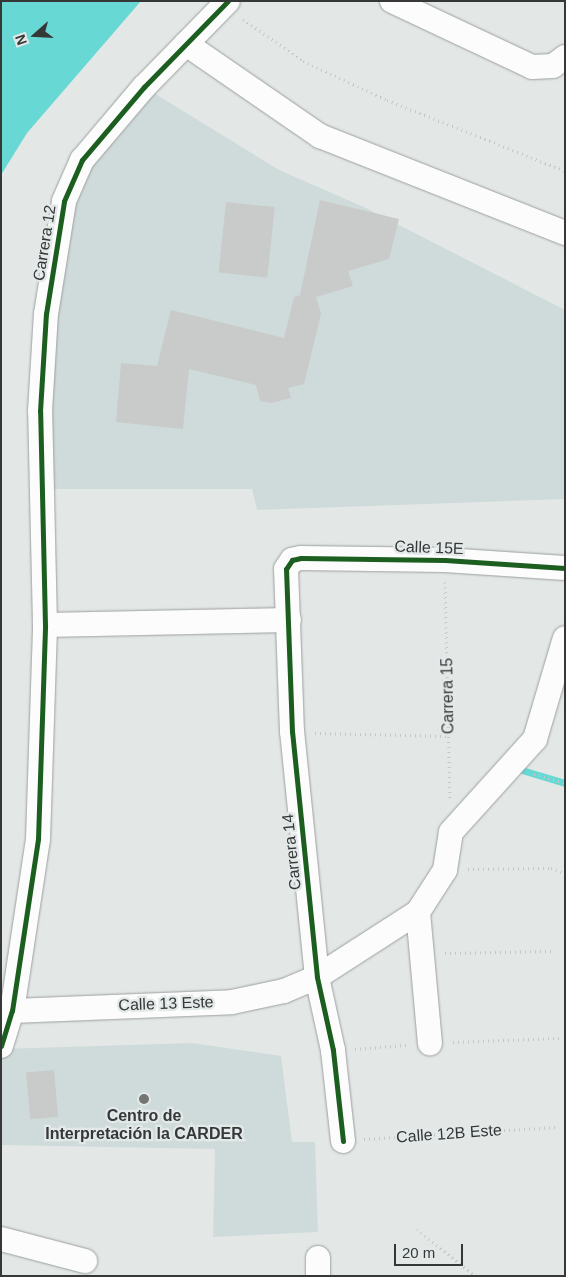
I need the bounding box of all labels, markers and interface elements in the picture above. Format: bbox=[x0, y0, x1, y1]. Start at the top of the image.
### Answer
north arrow bbox=[10, 10, 60, 60]
text: N bbox=[12, 32, 30, 47]
street label: Carrera 12 bbox=[30, 204, 60, 282]
street label: Calle 15E bbox=[394, 537, 464, 559]
street label: Carrera 15 bbox=[438, 658, 458, 734]
street label: Carrera 14 bbox=[278, 813, 306, 891]
street label: Calle 13 Este bbox=[118, 993, 214, 1015]
marker: Centro de Interpretación la CARDER bbox=[138, 1093, 150, 1105]
place label: Centro de Interpretación la CARDER bbox=[45, 1106, 243, 1144]
street label: Calle 12B Este bbox=[396, 1121, 502, 1147]
scale bar bbox=[396, 1234, 465, 1266]
text: 20 m bbox=[402, 1244, 435, 1261]

